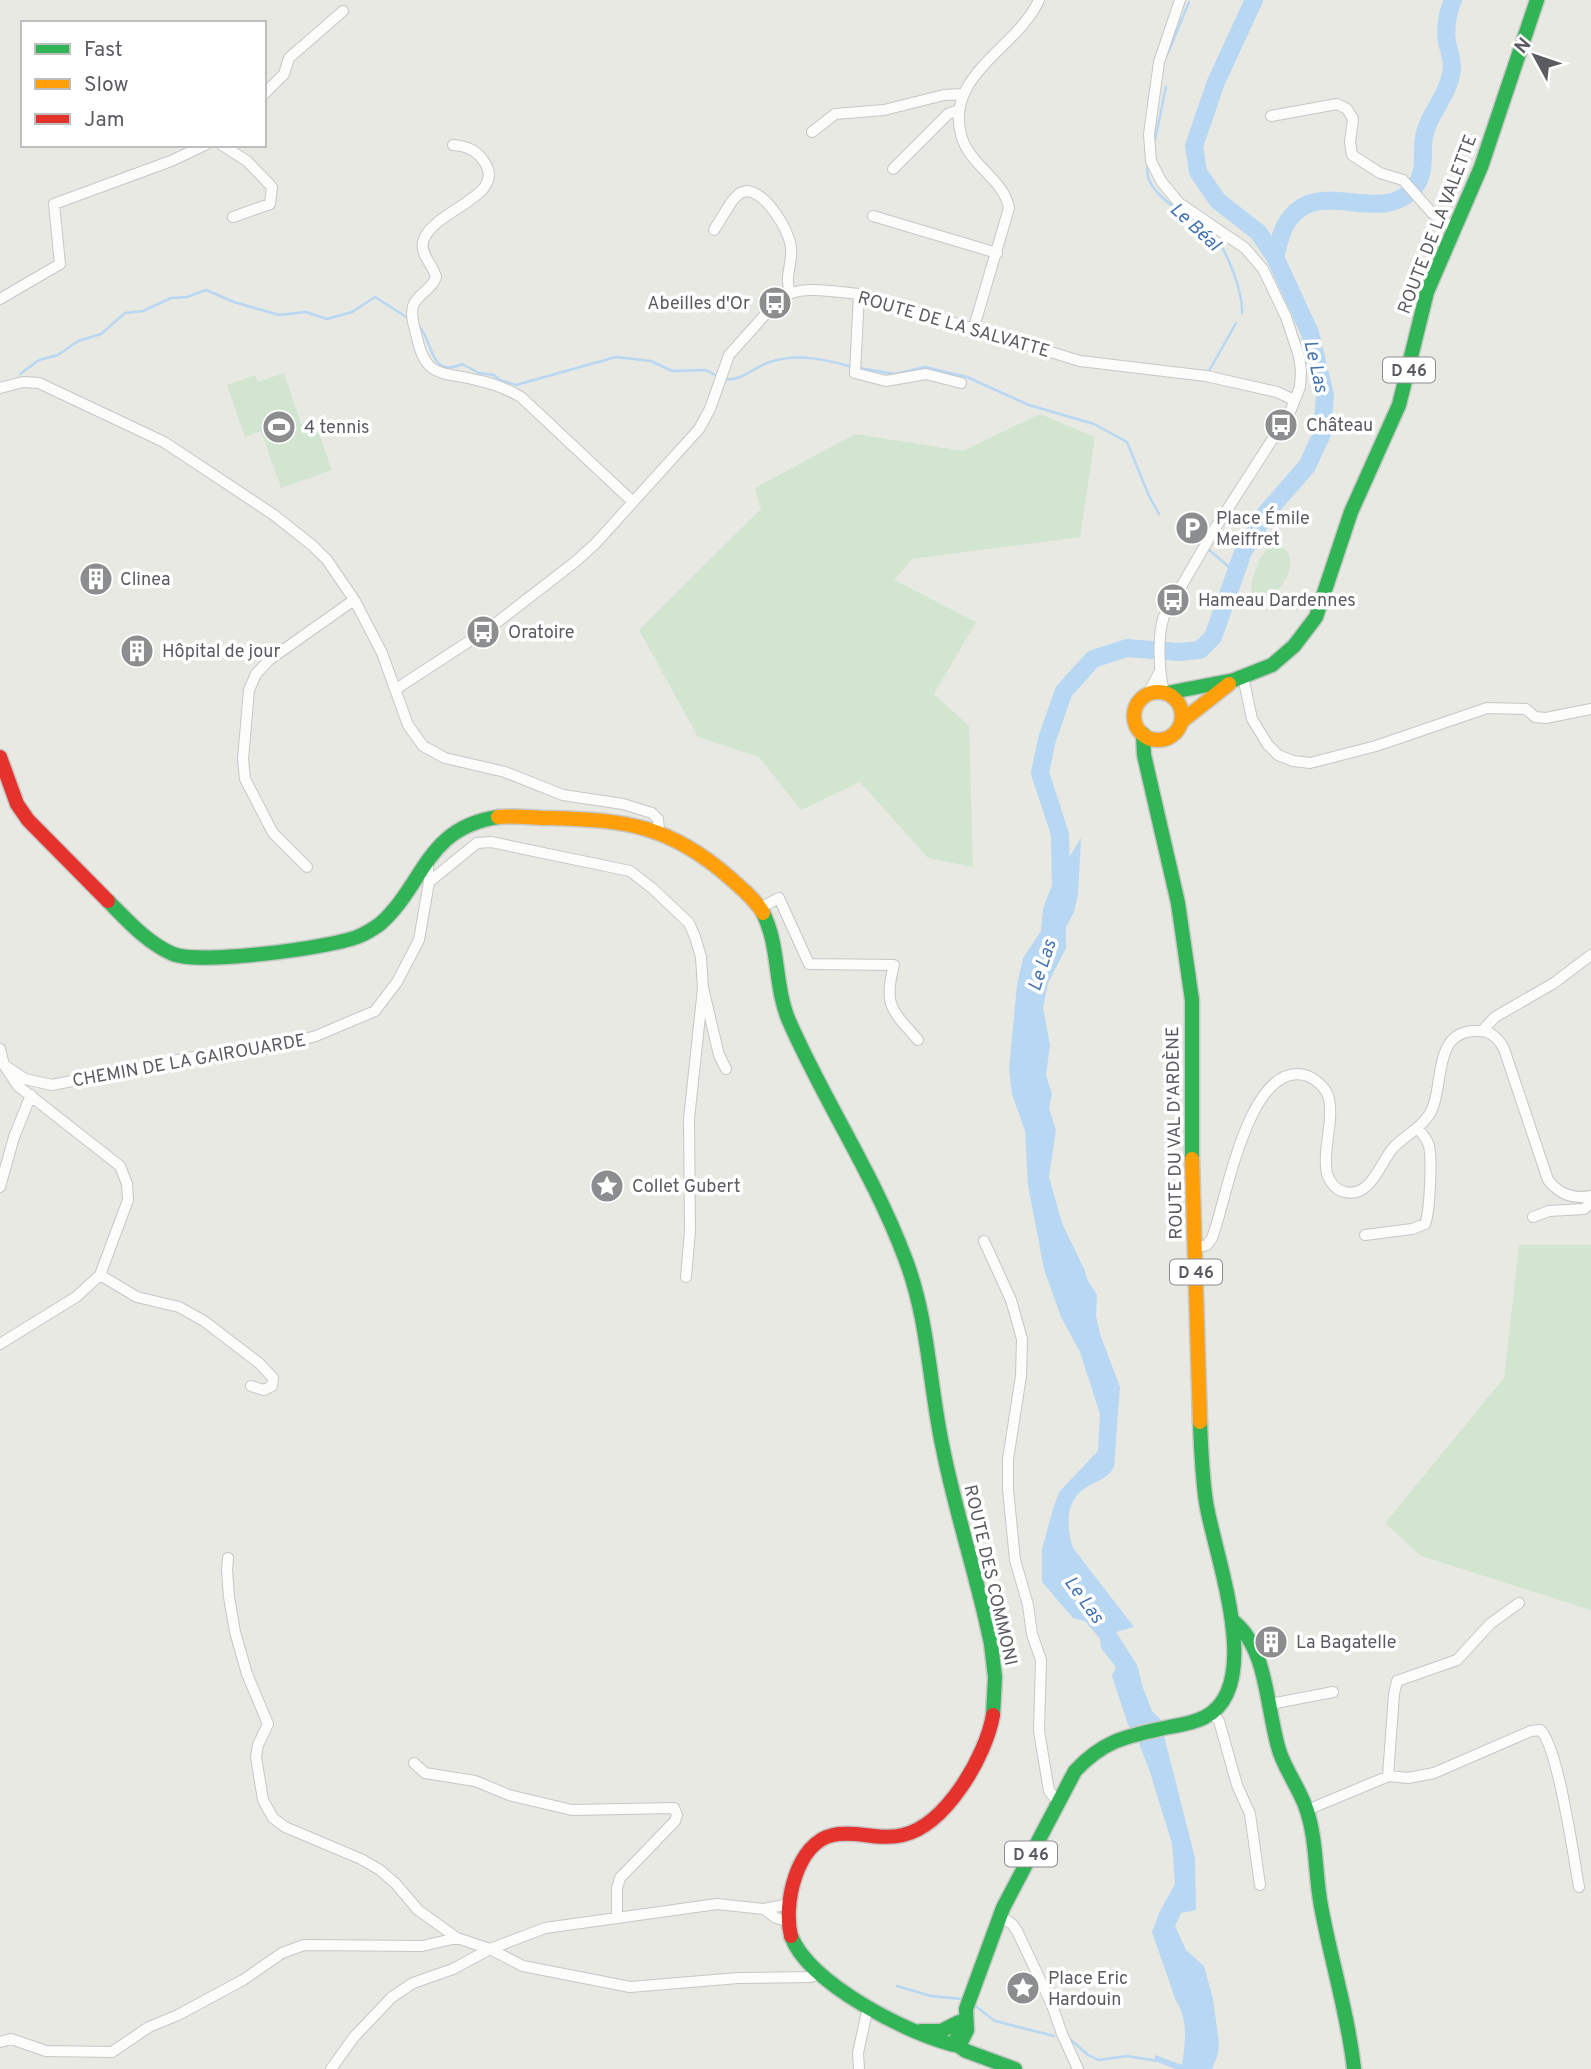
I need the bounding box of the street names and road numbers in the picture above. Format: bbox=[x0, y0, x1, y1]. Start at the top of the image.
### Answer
street label: ROUTE DE LA VALETTE bbox=[1394, 132, 1483, 317]
street label: ROUTE DE LA SALVATTE bbox=[855, 287, 1052, 364]
road number: D 46 bbox=[1383, 358, 1435, 382]
street label: ROUTE DU VAL D'ARDÈNE bbox=[1160, 1026, 1189, 1240]
street label: CHEMIN DE LA GAIROUARDE bbox=[71, 1030, 308, 1093]
road number: D 46 bbox=[1170, 1260, 1222, 1284]
street label: ROUTE DES COMMONI bbox=[958, 1483, 1022, 1668]
road number: D 46 bbox=[1005, 1842, 1057, 1866]

